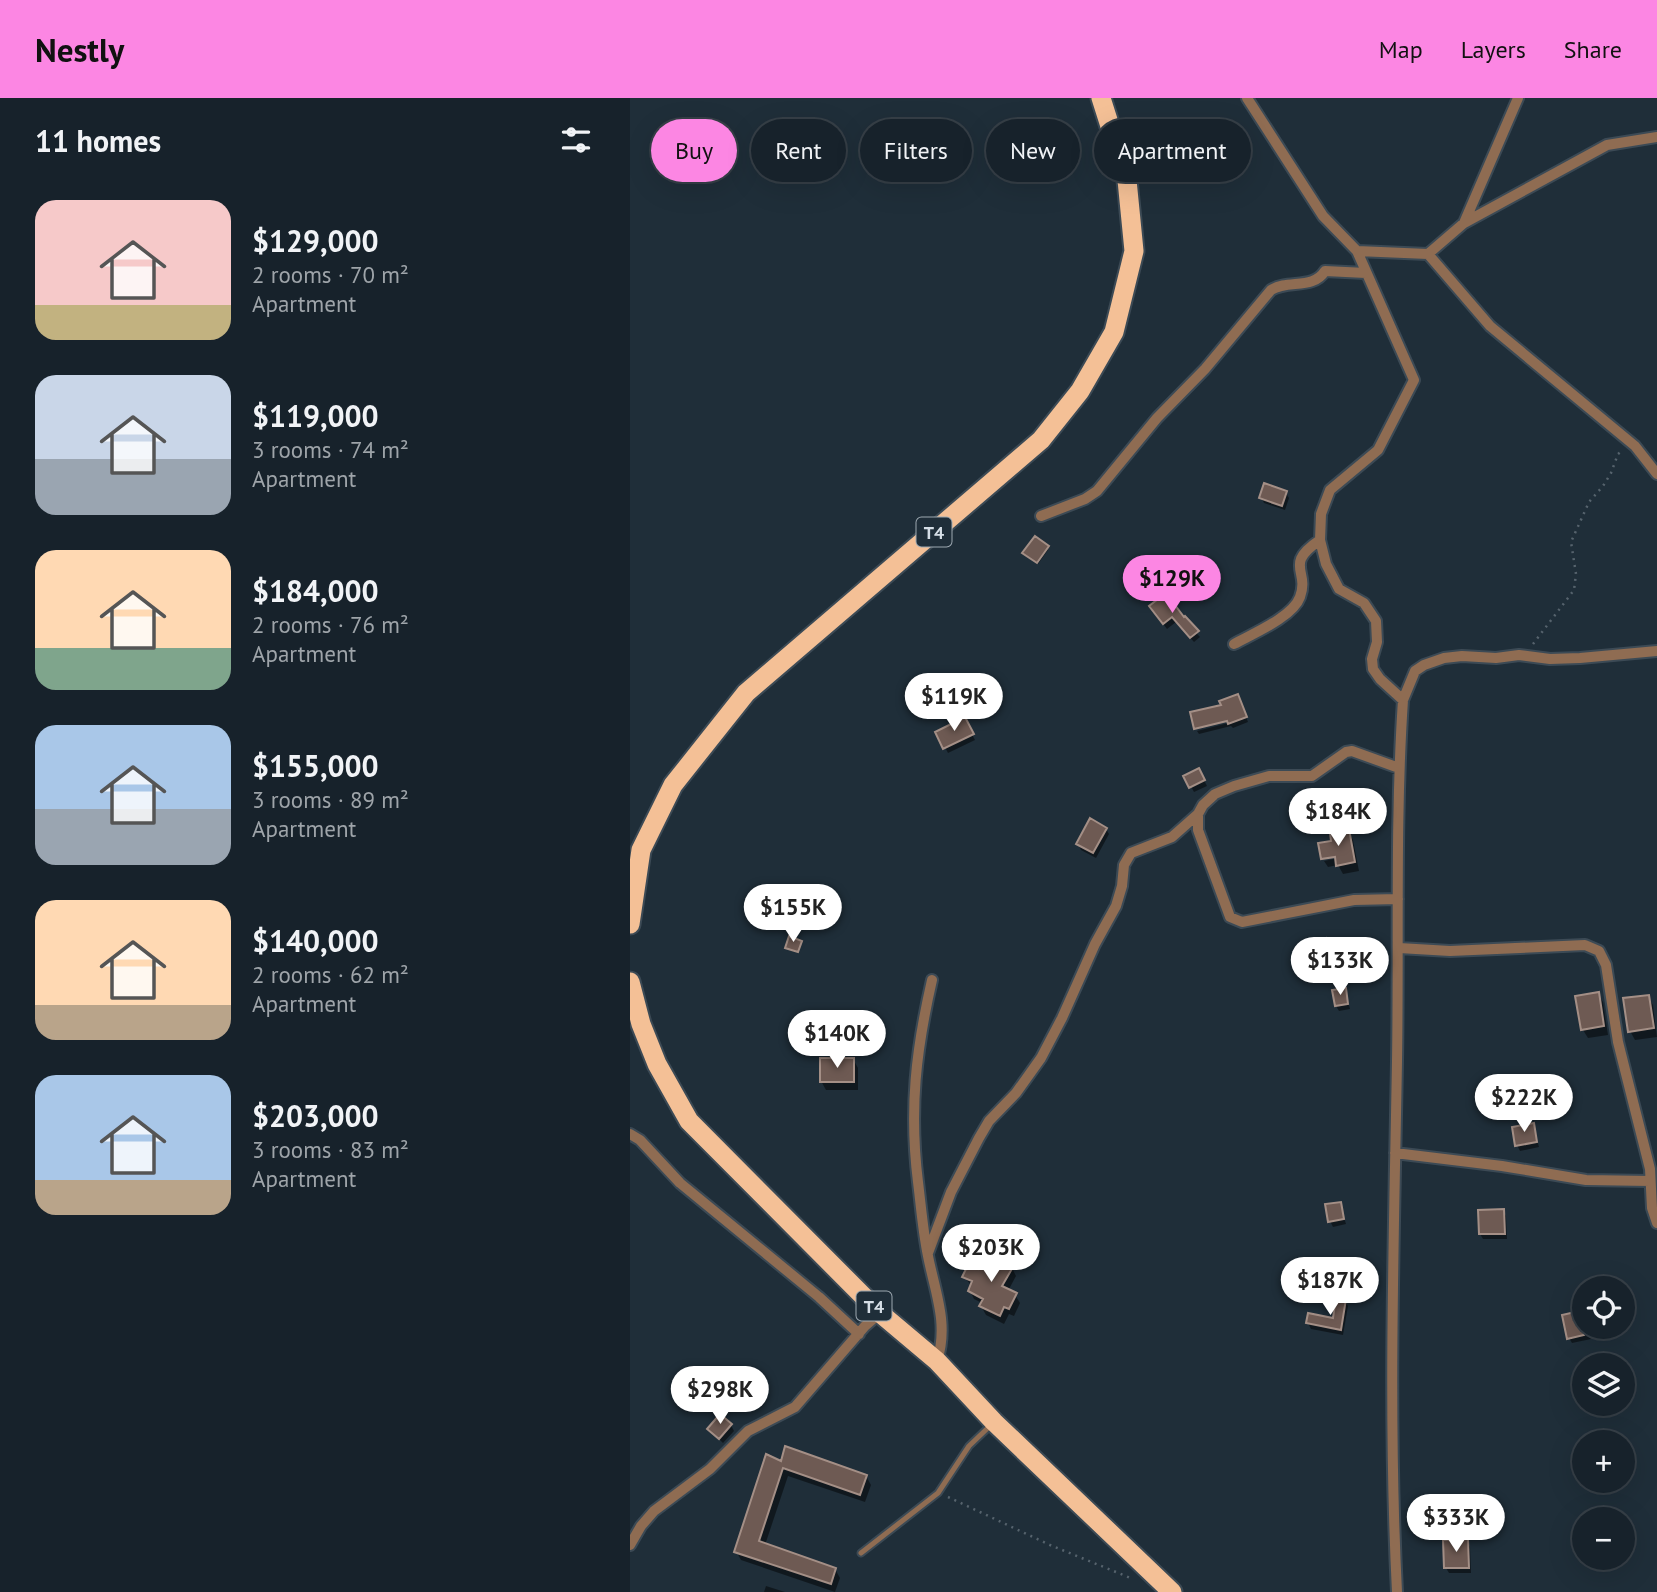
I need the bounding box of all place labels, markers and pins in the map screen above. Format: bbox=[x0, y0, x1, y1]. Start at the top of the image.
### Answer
pin: $129K bbox=[1123, 556, 1221, 615]
pin: $119K bbox=[905, 674, 1003, 733]
pin: $184K bbox=[1289, 788, 1387, 848]
pin: $155K bbox=[744, 884, 842, 944]
pin: $133K bbox=[1291, 937, 1389, 997]
pin: $140K bbox=[788, 1010, 886, 1070]
pin: $222K bbox=[1475, 1074, 1573, 1134]
pin: $203K bbox=[942, 1224, 1040, 1284]
pin: $187K bbox=[1281, 1258, 1379, 1317]
pin: $298K bbox=[671, 1366, 769, 1426]
pin: $333K bbox=[1407, 1494, 1505, 1554]

